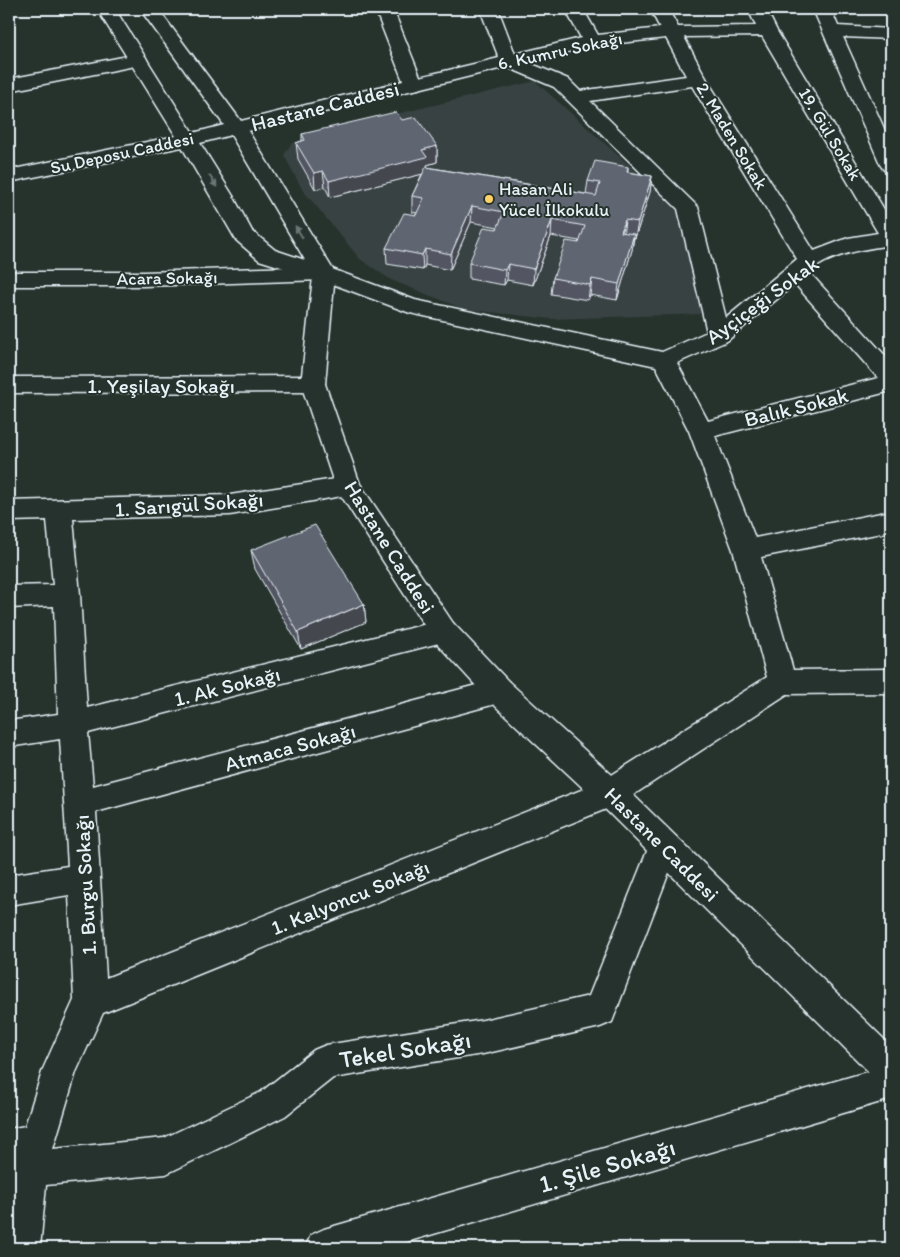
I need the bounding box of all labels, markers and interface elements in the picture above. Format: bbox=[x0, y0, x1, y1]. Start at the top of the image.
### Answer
street label: 6. Kumru Sokağı bbox=[496, 27, 624, 75]
street label: Hastane Caddesi bbox=[248, 76, 402, 136]
street label: 2. Maden Sokak bbox=[691, 79, 773, 194]
street label: 19. Gül Sokak bbox=[794, 84, 867, 185]
street label: Su Deposu Caddesi bbox=[48, 127, 196, 179]
one-way arrow bbox=[209, 174, 218, 187]
place label: Hasan Ali Yücel İlkokulu bbox=[499, 178, 609, 221]
marker: Hasan Ali Yücel İlkokulu bbox=[483, 193, 495, 205]
one-way arrow bbox=[294, 225, 303, 238]
street label: Ayçiçeği Sokak bbox=[701, 251, 824, 349]
street label: Acara Sokağı bbox=[116, 266, 218, 290]
street label: 1. Yeşilay Sokağı bbox=[87, 373, 235, 398]
street label: Balık Sokak bbox=[742, 382, 851, 432]
street label: Hastane Caddesi bbox=[339, 476, 441, 618]
street label: 1. Sarıgül Sokağı bbox=[114, 486, 264, 522]
street label: 1. Ak Sokağı bbox=[171, 661, 283, 711]
street label: Atmaca Sokağı bbox=[222, 718, 358, 776]
street label: Hastane Caddesi bbox=[599, 781, 725, 907]
street label: 1. Burgu Sokağı bbox=[69, 814, 101, 956]
street label: 1. Kalyoncu Sokağı bbox=[267, 854, 433, 940]
street label: Tekel Sokağı bbox=[337, 1024, 473, 1074]
street label: 1. Şile Sokağı bbox=[535, 1131, 679, 1199]

